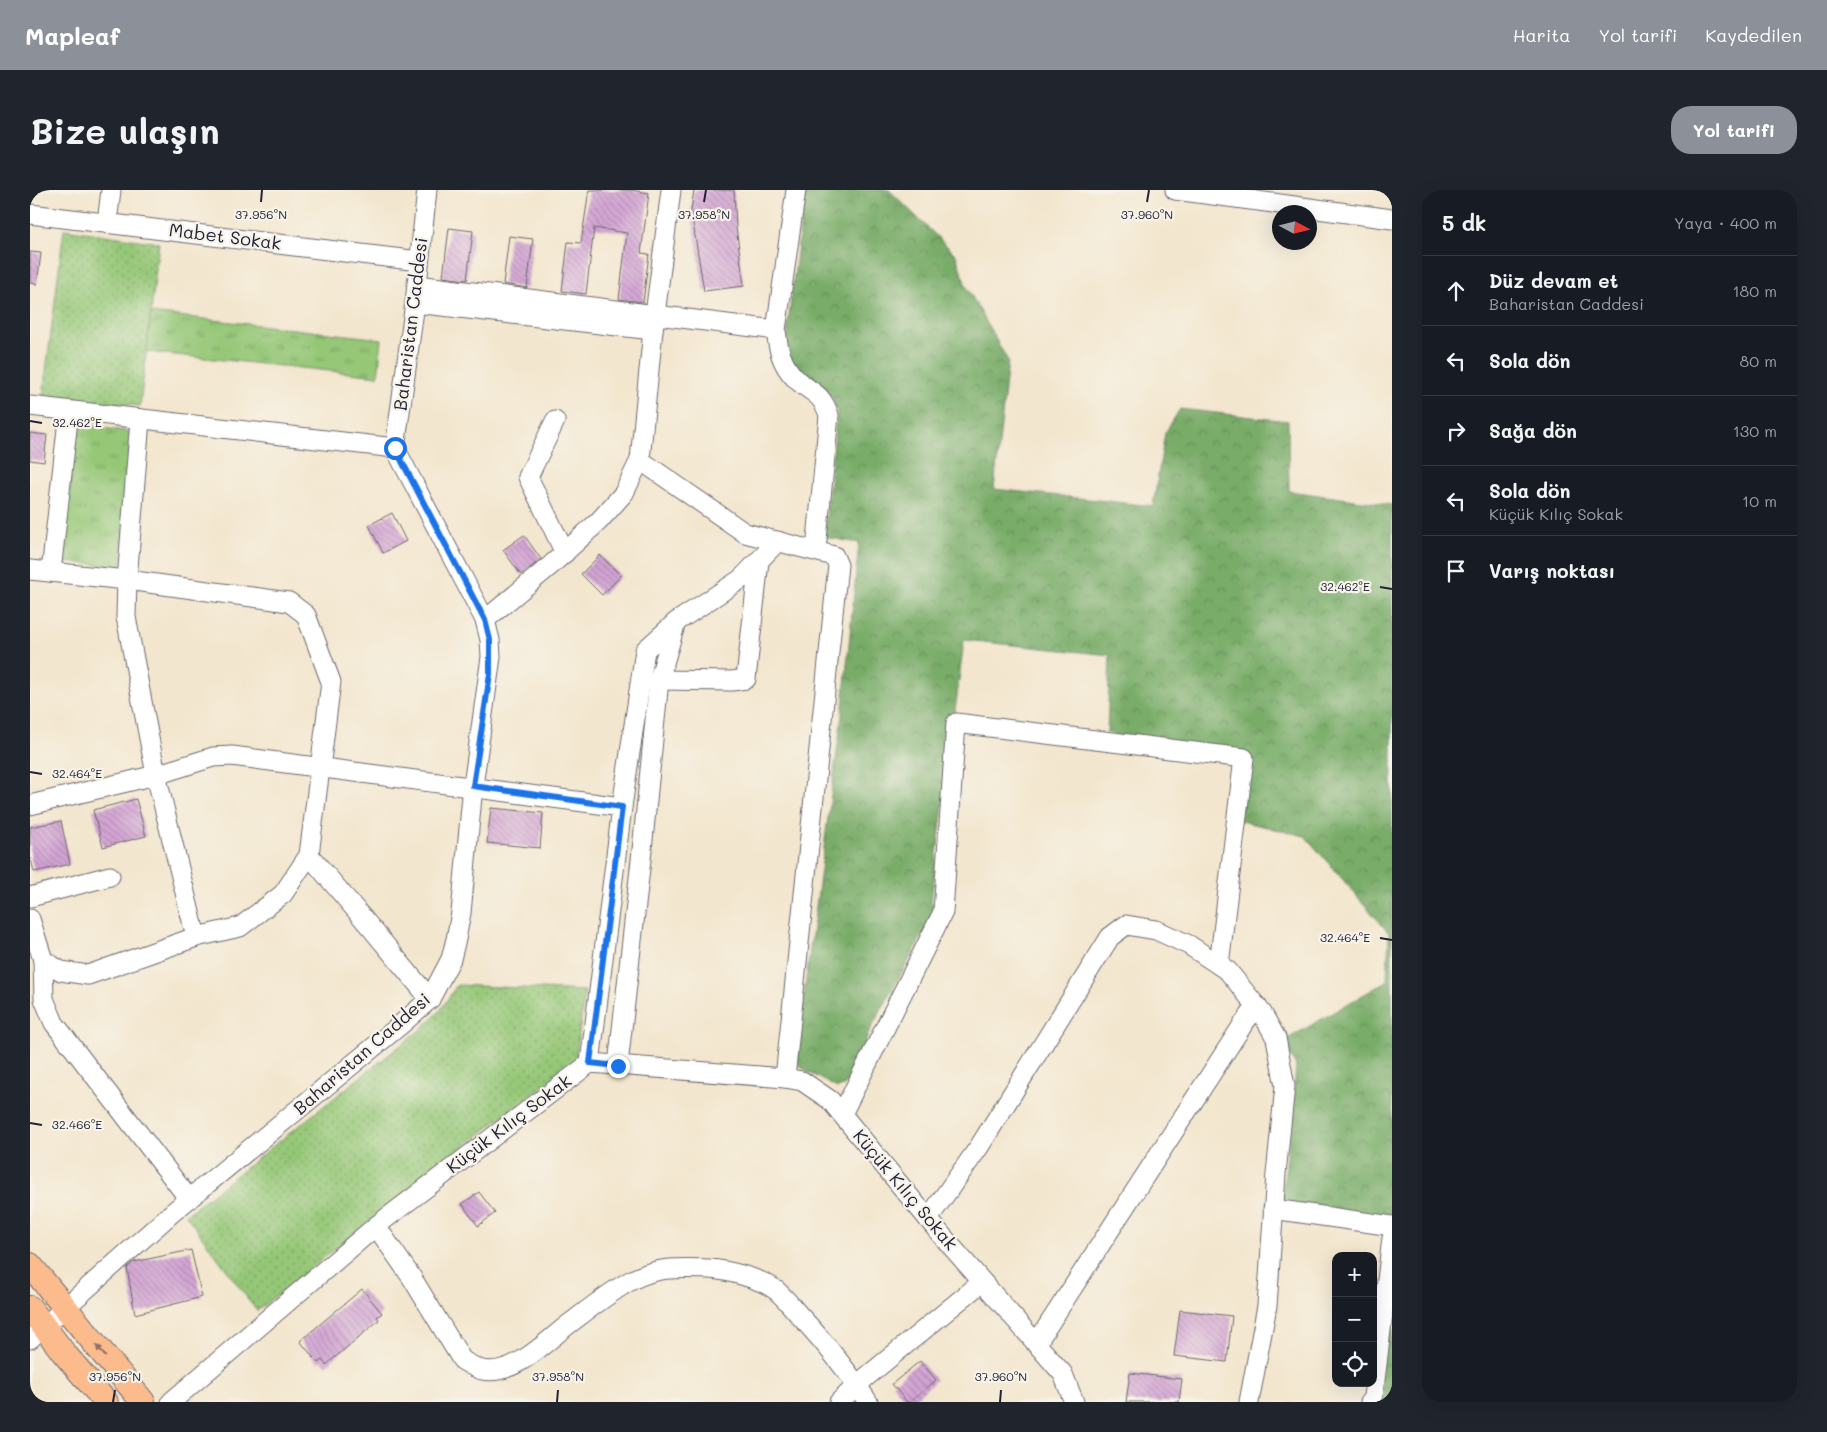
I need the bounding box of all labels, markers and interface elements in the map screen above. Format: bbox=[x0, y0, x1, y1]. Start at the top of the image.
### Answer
text: Mapleaf bbox=[25, 20, 120, 51]
text: Harita bbox=[1513, 23, 1570, 47]
text: Yol tarifi bbox=[1598, 23, 1677, 47]
text: Kaydedilen bbox=[1705, 23, 1802, 47]
button: Yol tarifi bbox=[1671, 106, 1797, 154]
text: Bize ulaşın bbox=[30, 107, 220, 153]
north arrow bbox=[1272, 205, 1317, 250]
text: 37.956°N bbox=[235, 206, 287, 222]
text: 37.958°N bbox=[678, 206, 730, 222]
text: 37.960°N bbox=[1121, 206, 1173, 222]
text: 5 dk bbox=[1442, 209, 1486, 236]
text: Yaya · 400 m bbox=[1674, 212, 1777, 233]
street label: Mabet Sokak bbox=[168, 217, 283, 255]
street label: Baharistan Caddesi bbox=[387, 236, 433, 412]
text: Düz devam et bbox=[1489, 268, 1618, 293]
icon: ahead bbox=[1442, 277, 1470, 305]
text: 180 m bbox=[1732, 280, 1777, 301]
text: Baharistan Caddesi bbox=[1489, 293, 1644, 314]
icon: left bbox=[1442, 347, 1470, 375]
text: Sola dön bbox=[1489, 348, 1571, 373]
text: 80 m bbox=[1740, 350, 1777, 371]
text: 32.462°E bbox=[52, 414, 102, 430]
icon: right bbox=[1442, 417, 1470, 445]
text: Sağa dön bbox=[1489, 418, 1577, 443]
text: 130 m bbox=[1733, 420, 1777, 441]
route start bbox=[384, 437, 407, 460]
text: Sola dön bbox=[1489, 478, 1571, 503]
icon: left bbox=[1442, 487, 1470, 515]
text: 10 m bbox=[1742, 490, 1777, 511]
text: Küçük Kılıç Sokak bbox=[1489, 503, 1623, 524]
icon: arrive bbox=[1442, 557, 1470, 585]
text: Varış noktası bbox=[1489, 558, 1615, 583]
text: 32.462°E bbox=[1320, 578, 1370, 594]
text: 32.464°E bbox=[52, 765, 102, 781]
text: 32.464°E bbox=[1320, 929, 1370, 945]
street label: Baharistan Caddesi bbox=[288, 987, 435, 1119]
route end bbox=[607, 1055, 630, 1078]
street label: Küçük Kılıç Sokak bbox=[441, 1068, 576, 1178]
text: 32.466°E bbox=[52, 1116, 102, 1132]
street label: Küçük Kılıç Sokak bbox=[848, 1124, 963, 1255]
map controls bbox=[1332, 1252, 1377, 1387]
button: + bbox=[1332, 1252, 1377, 1297]
button: − bbox=[1332, 1297, 1377, 1342]
button: locate bbox=[1332, 1342, 1377, 1387]
one-way arrow bbox=[96, 1345, 107, 1358]
text: 37.956°N bbox=[89, 1368, 141, 1384]
text: 37.958°N bbox=[532, 1368, 584, 1384]
text: 37.960°N bbox=[975, 1368, 1027, 1384]

